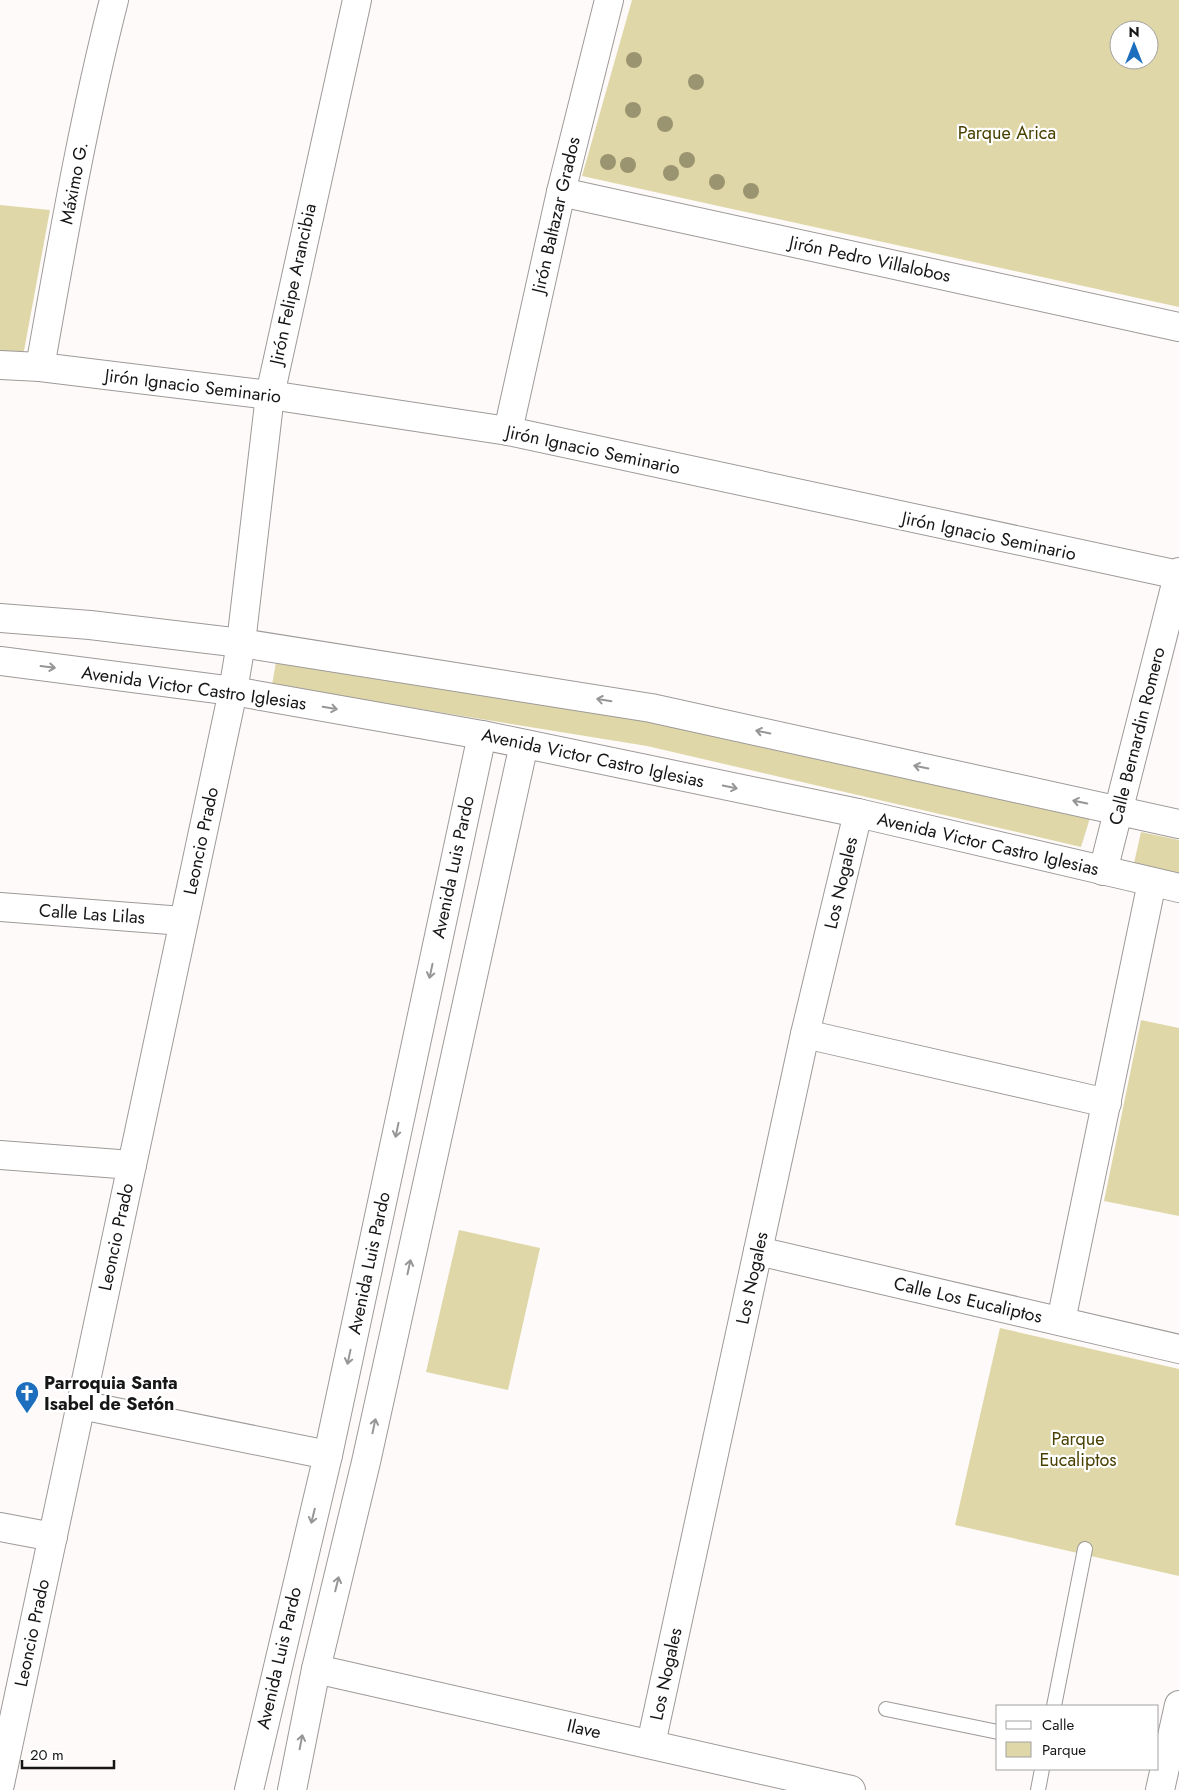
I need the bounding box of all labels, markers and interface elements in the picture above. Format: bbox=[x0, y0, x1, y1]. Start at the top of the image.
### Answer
north arrow bbox=[1109, 20, 1159, 70]
text: N bbox=[1128, 22, 1140, 42]
park label: Parque Arica bbox=[958, 120, 1056, 146]
street label: Jirón Baltazar Grados bbox=[525, 134, 587, 298]
street label: Máximo G. bbox=[53, 139, 95, 227]
street label: Jirón Felipe Arancibia bbox=[263, 201, 323, 369]
street label: Jirón Pedro Villalobos bbox=[785, 229, 953, 289]
street label: Jirón Ignacio Seminario bbox=[101, 362, 283, 410]
street label: Jirón Ignacio Seminario bbox=[502, 418, 683, 481]
street label: Jirón Ignacio Seminario bbox=[898, 504, 1079, 567]
street label: Calle Bernardin Romero bbox=[1102, 644, 1172, 828]
street label: Avenida Victor Castro Iglesias bbox=[80, 659, 308, 717]
one-way arrow bbox=[40, 662, 56, 672]
one-way arrow bbox=[596, 695, 612, 705]
one-way arrow bbox=[322, 704, 338, 714]
street label: Avenida Victor Castro Iglesias bbox=[479, 722, 707, 794]
one-way arrow bbox=[755, 727, 771, 736]
one-way arrow bbox=[914, 762, 930, 772]
one-way arrow bbox=[722, 783, 738, 792]
street label: Leoncio Prado bbox=[177, 785, 225, 897]
street label: Avenida Luis Pardo bbox=[425, 793, 481, 941]
one-way arrow bbox=[1073, 797, 1089, 807]
street label: Avenida Victor Castro Iglesias bbox=[875, 806, 1101, 882]
street label: Los Nogales bbox=[818, 834, 864, 932]
street label: Calle Las Lilas bbox=[38, 897, 146, 931]
one-way arrow bbox=[426, 963, 436, 979]
one-way arrow bbox=[392, 1121, 402, 1137]
street label: Leoncio Prado bbox=[92, 1181, 140, 1293]
street label: Avenida Luis Pardo bbox=[341, 1189, 397, 1337]
street label: Los Nogales bbox=[730, 1229, 774, 1327]
one-way arrow bbox=[405, 1259, 414, 1275]
street label: Calle Los Eucaliptos bbox=[891, 1270, 1045, 1330]
one-way arrow bbox=[344, 1349, 353, 1365]
place label: Parroquia Santa Isabel de Setón bbox=[44, 1370, 178, 1417]
church icon: Parroquia Santa Isabel de Setón bbox=[14, 1380, 40, 1414]
one-way arrow bbox=[370, 1418, 379, 1434]
park label: Parque Eucaliptos bbox=[1039, 1426, 1117, 1473]
one-way arrow bbox=[308, 1507, 317, 1523]
one-way arrow bbox=[333, 1576, 342, 1592]
street label: Leoncio Prado bbox=[8, 1577, 56, 1689]
street label: Avenida Luis Pardo bbox=[250, 1584, 308, 1732]
street label: Los Nogales bbox=[644, 1625, 688, 1723]
legend bbox=[996, 1705, 1159, 1770]
street label: Ilave bbox=[564, 1713, 604, 1745]
text: Calle bbox=[1042, 1714, 1074, 1736]
one-way arrow bbox=[297, 1735, 307, 1751]
scale bar bbox=[22, 1738, 115, 1770]
text: Parque bbox=[1042, 1739, 1086, 1761]
text: 20 m bbox=[30, 1744, 64, 1766]

